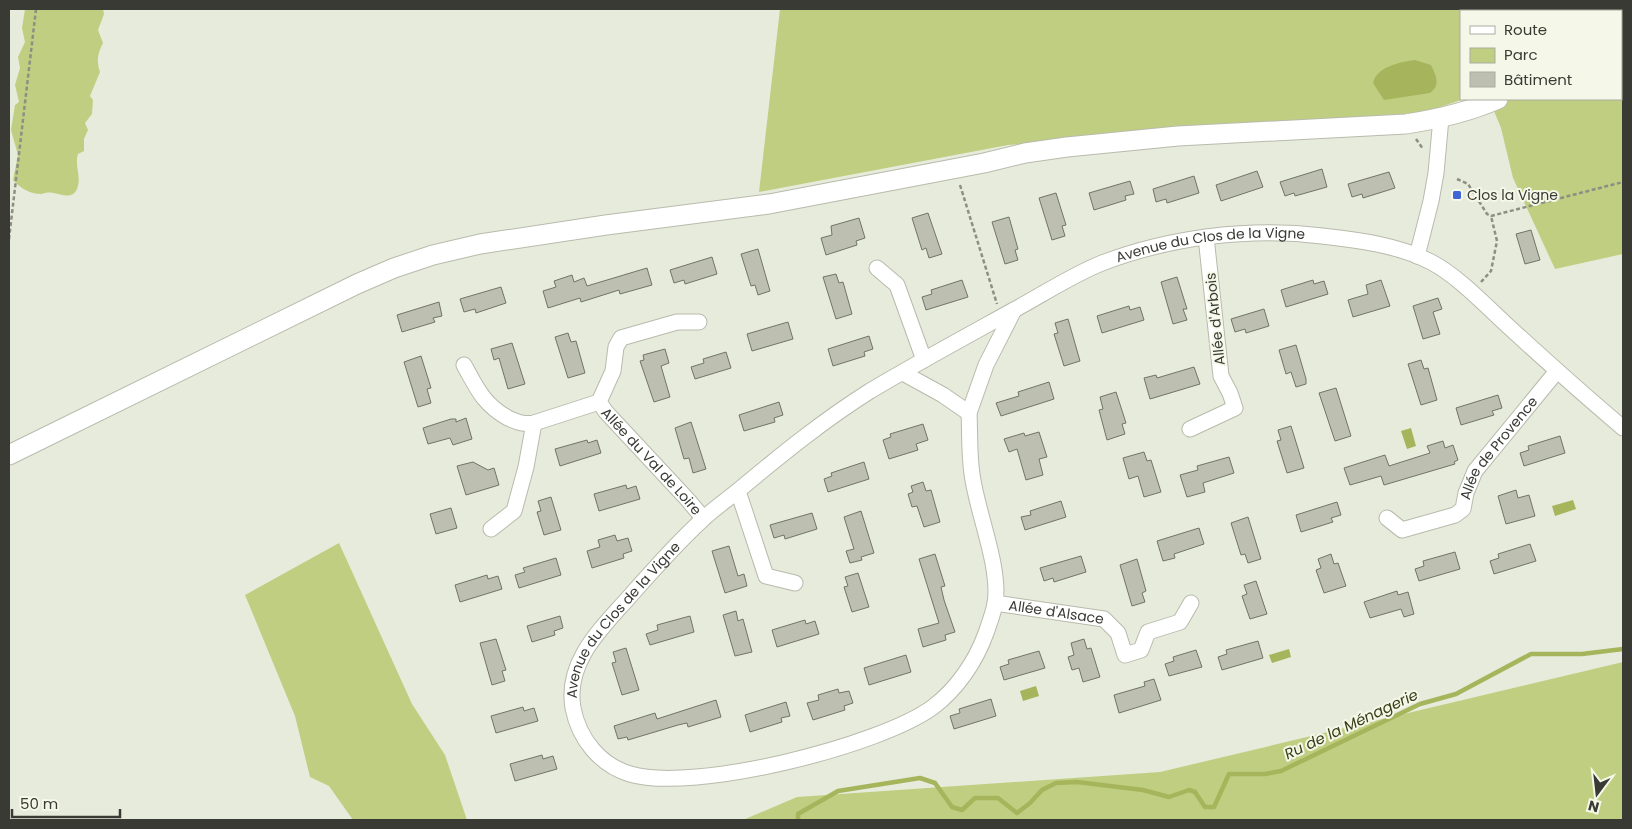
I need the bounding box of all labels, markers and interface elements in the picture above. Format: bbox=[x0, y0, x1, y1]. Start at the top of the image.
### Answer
legend bbox=[1460, 10, 1622, 100]
text: Route bbox=[1504, 19, 1547, 40]
text: Parc bbox=[1504, 44, 1538, 65]
text: Bâtiment bbox=[1504, 69, 1572, 90]
place label: Clos la Vigne bbox=[1467, 185, 1558, 205]
marker: Clos la Vigne bbox=[1451, 189, 1463, 201]
street label: Avenue du Clos de la Vigne bbox=[1113, 223, 1306, 267]
street label: Allée d'Arbois bbox=[1200, 272, 1230, 366]
street label: Allée de Provence bbox=[1455, 392, 1542, 501]
street label: Allée du Val de Loire bbox=[597, 403, 707, 520]
street label: Avenue du Clos de la Vigne bbox=[562, 537, 685, 699]
street label: Allée d'Alsace bbox=[1007, 595, 1106, 629]
water label: Ru de la Ménagerie bbox=[1281, 684, 1421, 764]
north arrow bbox=[1572, 769, 1622, 819]
scale bar bbox=[12, 786, 120, 818]
text: 50 m bbox=[20, 793, 58, 814]
text: N bbox=[1586, 796, 1601, 818]

